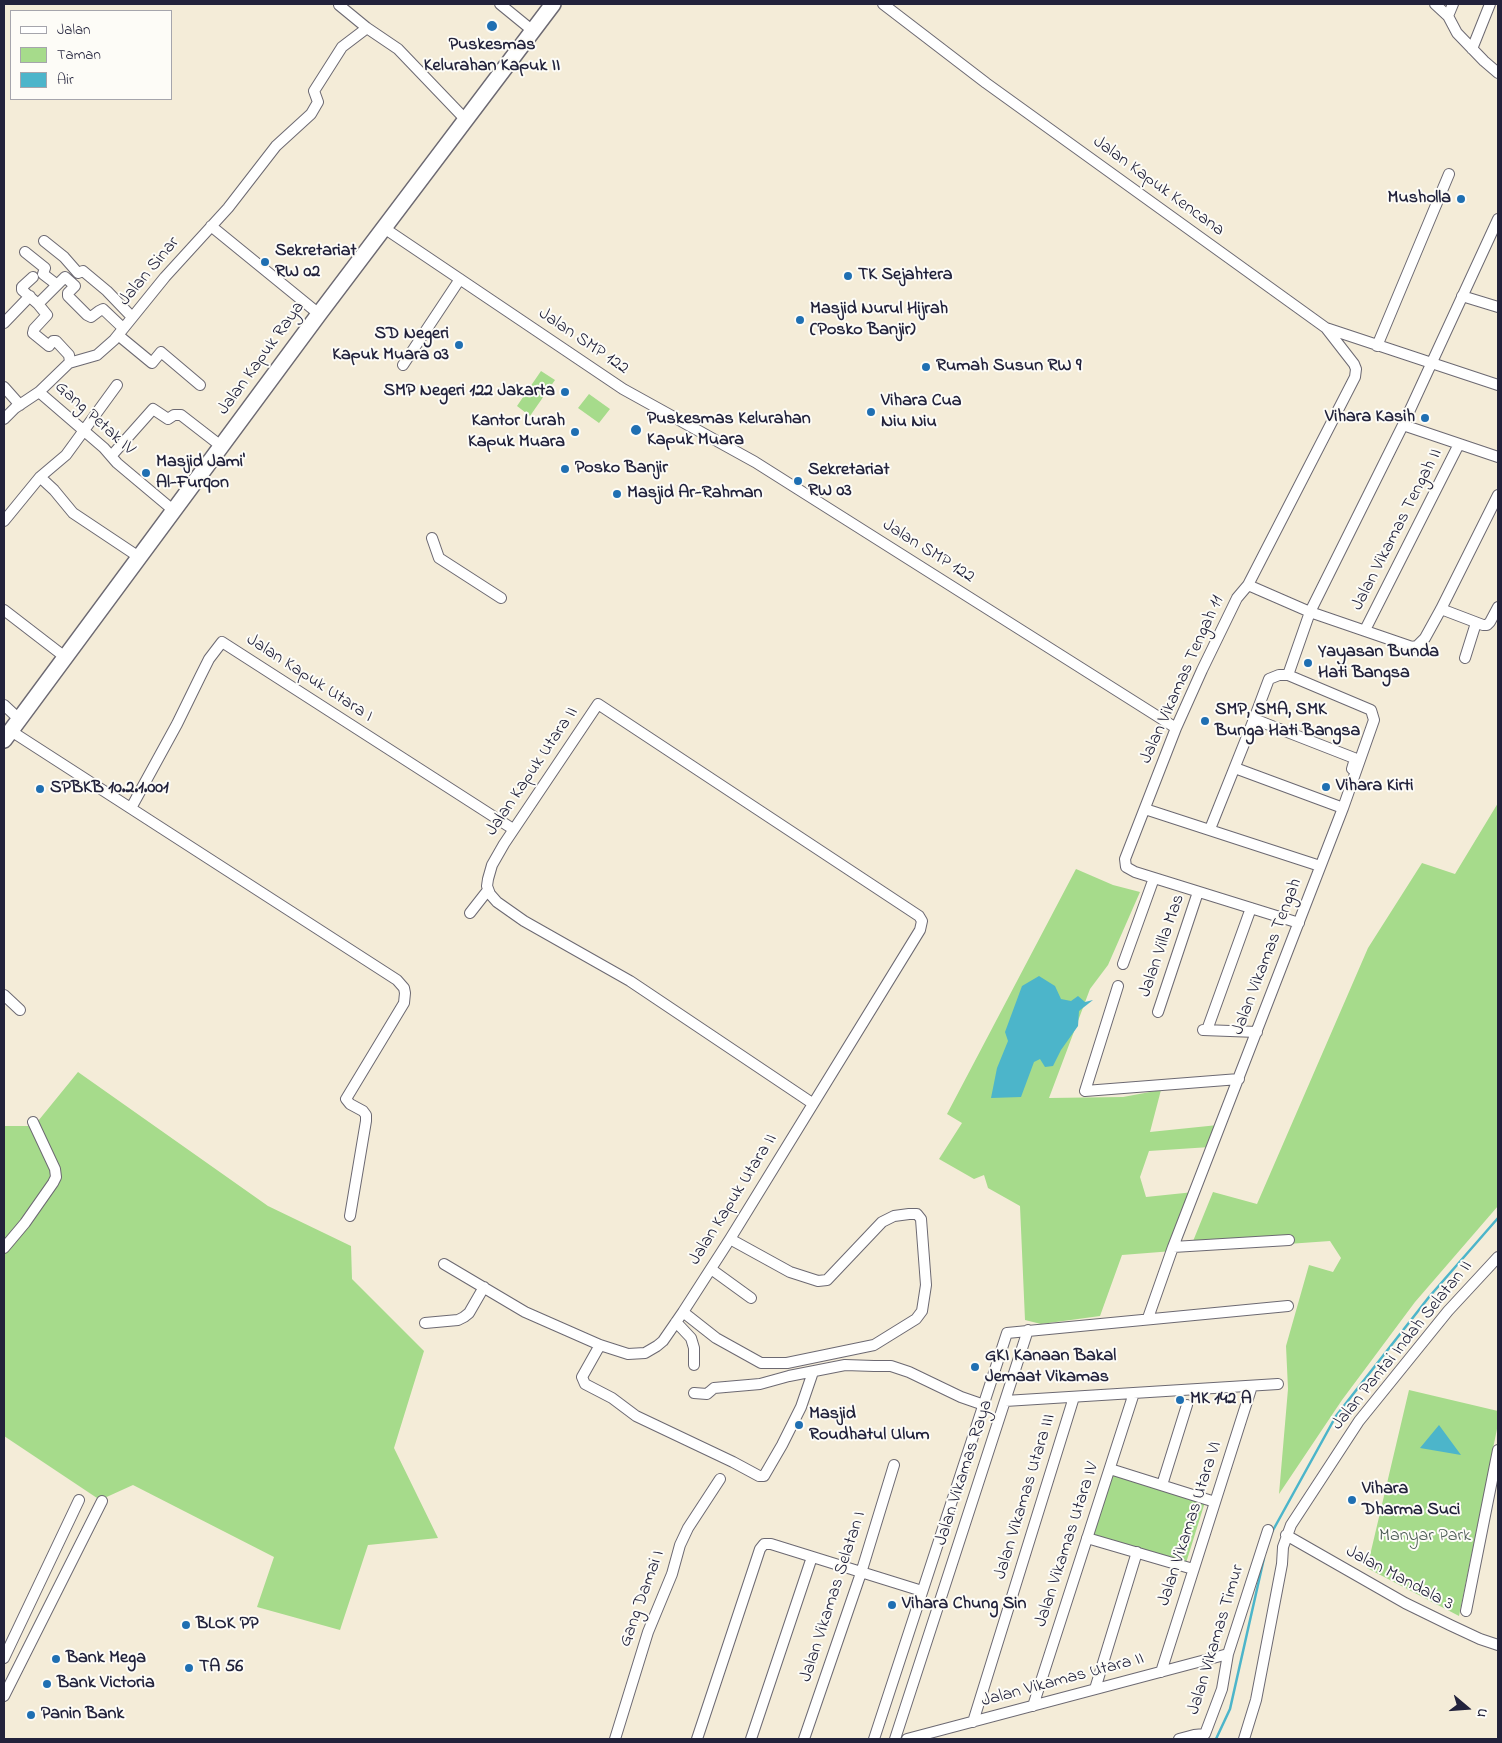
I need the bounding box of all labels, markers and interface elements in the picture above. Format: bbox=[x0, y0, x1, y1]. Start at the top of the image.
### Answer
legend bbox=[10, 10, 172, 100]
text: Jalan bbox=[57, 19, 90, 41]
marker: Puskesmas Kelurahan Kapuk II bbox=[485, 19, 499, 33]
place label: Puskesmas Kelurahan Kapuk II bbox=[424, 35, 560, 78]
text: Taman bbox=[57, 44, 101, 66]
text: Air bbox=[57, 69, 74, 91]
street label: Jalan Kapuk Kencana bbox=[1088, 132, 1228, 242]
place label: Musholla bbox=[1388, 188, 1451, 210]
marker: Musholla bbox=[1455, 193, 1467, 205]
street label: Jalan Sinar bbox=[115, 233, 185, 311]
place label: Sekretariat RW 02 bbox=[275, 241, 357, 284]
marker: Sekretariat RW 02 bbox=[259, 256, 271, 268]
place label: TK Sejahtera bbox=[858, 265, 952, 287]
marker: TK Sejahtera bbox=[842, 270, 854, 282]
street label: Jalan Kapuk Raya bbox=[214, 298, 310, 420]
place label: Masjid Nurul Hijrah (Posko Banjir) bbox=[810, 299, 948, 342]
street label: Jalan SMP 122 bbox=[534, 304, 632, 380]
marker: Masjid Nurul Hijrah (Posko Banjir) bbox=[794, 314, 806, 326]
place label: SD Negeri Kapuk Muara 03 bbox=[332, 324, 449, 366]
marker: SD Negeri Kapuk Muara 03 bbox=[453, 339, 465, 351]
place label: Rumah Susun RW 9 bbox=[936, 356, 1081, 378]
marker: Rumah Susun RW 9 bbox=[920, 361, 932, 373]
street label: Gang Petak IV bbox=[49, 377, 139, 461]
place label: SMP Negeri 122 Jakarta bbox=[383, 381, 555, 403]
marker: SMP Negeri 122 Jakarta bbox=[559, 386, 571, 398]
place label: Vihara Cua Niu Niu bbox=[881, 391, 962, 434]
marker: Vihara Cua Niu Niu bbox=[865, 406, 877, 418]
place label: Vihara Kasih bbox=[1325, 407, 1415, 429]
place label: Puskesmas Kelurahan Kapuk Muara bbox=[647, 409, 811, 452]
place label: Kantor Lurah Kapuk Muara bbox=[468, 411, 565, 454]
marker: Vihara Kasih bbox=[1419, 412, 1431, 424]
marker: Puskesmas Kelurahan Kapuk Muara bbox=[629, 423, 643, 437]
marker: Kantor Lurah Kapuk Muara bbox=[569, 426, 581, 438]
street label: Jalan Vikamas Tengah II bbox=[1348, 445, 1448, 615]
place label: Masjid Jami' Al-Furqon bbox=[156, 452, 245, 494]
place label: Posko Banjir bbox=[575, 458, 668, 480]
place label: Sekretariat RW 03 bbox=[808, 460, 890, 502]
marker: Posko Banjir bbox=[559, 463, 571, 475]
marker: Masjid Jami' Al-Furqon bbox=[140, 467, 152, 479]
marker: Sekretariat RW 03 bbox=[792, 475, 804, 487]
place label: Masjid Ar-Rahman bbox=[627, 483, 762, 505]
marker: Masjid Ar-Rahman bbox=[611, 488, 623, 500]
street label: Jalan SMP 122 bbox=[878, 515, 978, 589]
street label: Jalan Vikamas Tengah 11 bbox=[1136, 593, 1230, 767]
street label: Jalan Kapuk Utara I bbox=[242, 630, 376, 728]
place label: Yayasan Bunda Hati Bangsa bbox=[1318, 642, 1439, 684]
marker: Yayasan Bunda Hati Bangsa bbox=[1302, 657, 1314, 669]
place label: SMP, SMA, SMK Bunga Hati Bangsa bbox=[1215, 700, 1360, 742]
street label: Jalan Kapuk Utara II bbox=[482, 703, 584, 841]
marker: SMP, SMA, SMK Bunga Hati Bangsa bbox=[1199, 715, 1211, 727]
place label: Vihara Kirti bbox=[1336, 776, 1414, 798]
place label: SPBKB 10.2.1.001 bbox=[50, 778, 169, 800]
marker: Vihara Kirti bbox=[1320, 781, 1332, 793]
marker: SPBKB 10.2.1.001 bbox=[34, 783, 46, 795]
street label: Jalan Vikamas Tengah bbox=[1228, 876, 1308, 1038]
street label: Jalan Villa Mas bbox=[1135, 892, 1191, 1000]
street label: Jalan Kapuk Utara II bbox=[685, 1130, 783, 1270]
street label: Jalan Pantai Indah Selatan II bbox=[1328, 1257, 1478, 1435]
place label: GKI Kanaan Bakal Jemaat Vikamas bbox=[985, 1346, 1116, 1388]
marker: GKI Kanaan Bakal Jemaat Vikamas bbox=[969, 1361, 981, 1373]
place label: MK 142 A bbox=[1190, 1389, 1252, 1411]
marker: MK 142 A bbox=[1174, 1394, 1186, 1406]
street label: Jalan Vikamas Raya bbox=[931, 1398, 999, 1548]
place label: Masjid Roudhatul Ulum bbox=[809, 1404, 929, 1446]
street label: Jalan Vikamas Utara III bbox=[991, 1412, 1061, 1582]
marker: Masjid Roudhatul Ulum bbox=[793, 1419, 805, 1431]
street label: Jalan Vikamas Utara VI bbox=[1154, 1439, 1228, 1609]
street label: Jalan Vikamas Utara IV bbox=[1031, 1460, 1105, 1630]
place label: Vihara Dharma Suci bbox=[1362, 1479, 1460, 1522]
marker: Vihara Dharma Suci bbox=[1346, 1494, 1358, 1506]
street label: Jalan Vikamas Selatan I bbox=[796, 1509, 872, 1685]
park label: Manyar Park bbox=[1379, 1526, 1471, 1548]
street label: Jalan Mandala 3 bbox=[1342, 1542, 1456, 1616]
street label: Gang Damai I bbox=[616, 1548, 670, 1650]
street label: Jalan Vikamas Timur bbox=[1184, 1562, 1250, 1718]
place label: Vihara Chung Sin bbox=[902, 1594, 1026, 1616]
marker: Vihara Chung Sin bbox=[886, 1599, 898, 1611]
place label: BLOK PP bbox=[196, 1614, 259, 1636]
marker: BLOK PP bbox=[180, 1619, 192, 1631]
place label: Bank Mega bbox=[66, 1648, 146, 1670]
street label: Jalan Vikamas Utara II bbox=[979, 1649, 1147, 1713]
marker: Bank Mega bbox=[50, 1653, 62, 1665]
place label: TA 56 bbox=[199, 1657, 243, 1679]
marker: TA 56 bbox=[183, 1662, 195, 1674]
place label: Bank Victoria bbox=[57, 1673, 155, 1695]
marker: Bank Victoria bbox=[41, 1678, 53, 1690]
north arrow bbox=[1442, 1683, 1492, 1733]
place label: Panin Bank bbox=[41, 1704, 124, 1726]
text: U bbox=[1470, 1705, 1493, 1720]
marker: Panin Bank bbox=[25, 1709, 37, 1721]

